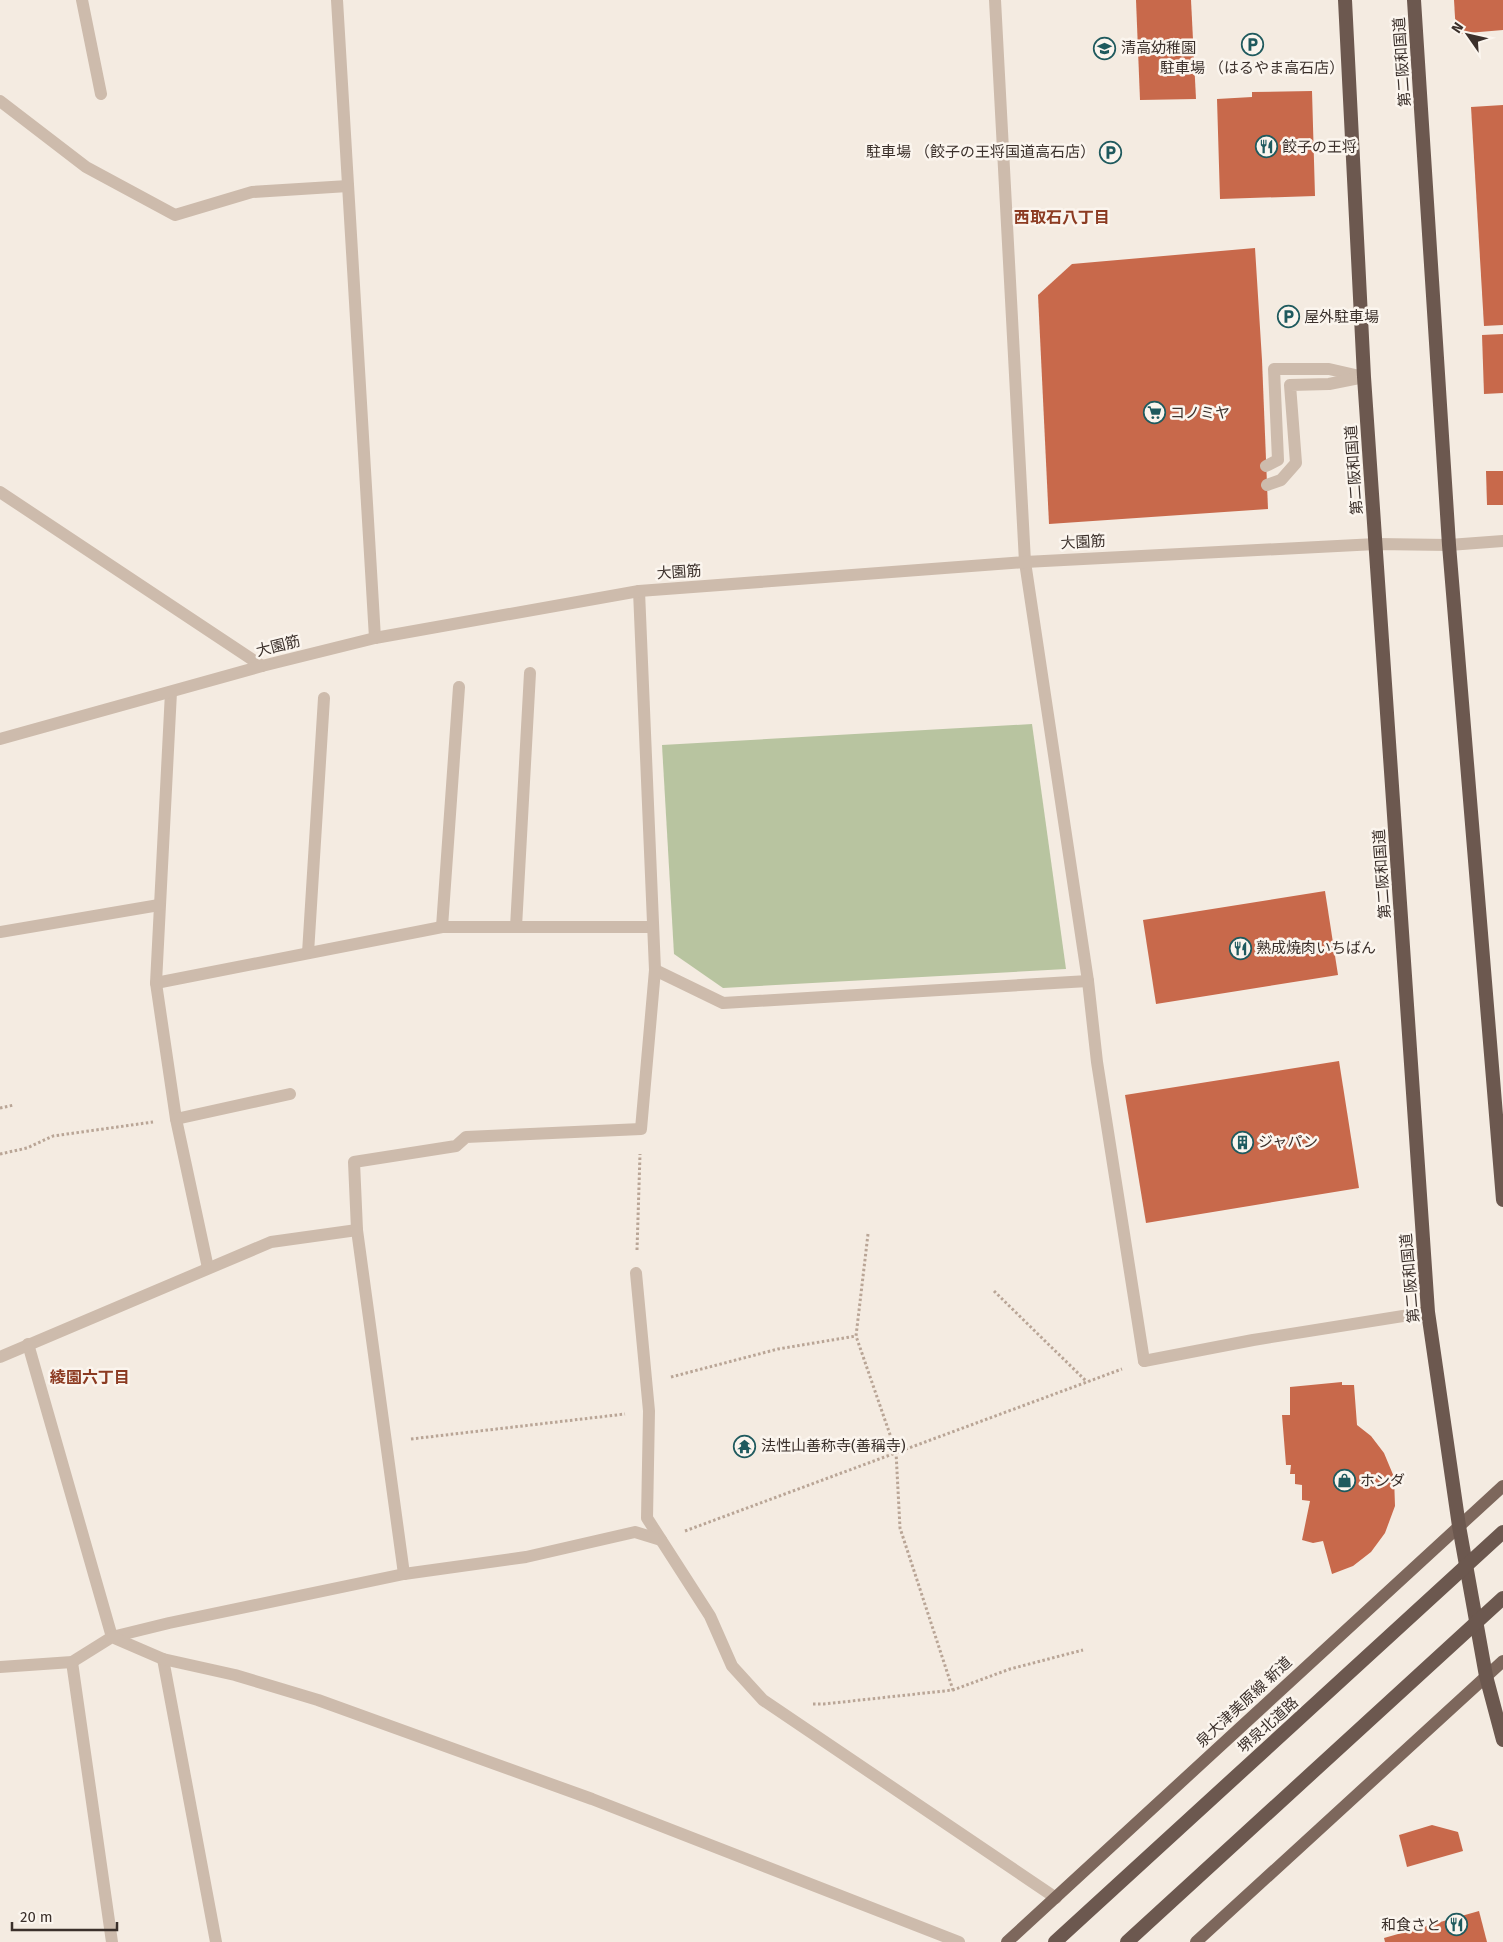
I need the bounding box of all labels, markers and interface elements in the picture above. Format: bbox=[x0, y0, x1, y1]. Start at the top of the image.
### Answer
north arrow bbox=[1443, 10, 1493, 60]
street label: 第二阪和国道 bbox=[1390, 16, 1414, 108]
text: N bbox=[1448, 19, 1467, 37]
parking icon: 駐車場 （はるやま高石店） bbox=[1240, 33, 1264, 57]
school or university icon: 清高幼稚園 bbox=[1093, 36, 1117, 60]
place label: 清高幼稚園 bbox=[1121, 39, 1196, 57]
place label: 駐車場 （はるやま高石店） bbox=[1160, 59, 1344, 77]
restaurant icon: 餃子の王将 bbox=[1254, 135, 1278, 159]
place label: 餃子の王将 bbox=[1282, 138, 1357, 156]
parking icon: 駐車場 （餃子の王将国道高石店） bbox=[1099, 140, 1123, 164]
place label: 駐車場 （餃子の王将国道高石店） bbox=[866, 143, 1095, 161]
district label: 西取石八丁目 bbox=[1014, 208, 1110, 227]
parking icon: 屋外駐車場 bbox=[1276, 305, 1300, 329]
place label: 屋外駐車場 bbox=[1304, 308, 1379, 326]
supermarket icon: コノミヤ bbox=[1142, 401, 1166, 425]
place label: コノミヤ bbox=[1170, 404, 1230, 422]
street label: 第二阪和国道 bbox=[1342, 424, 1366, 516]
street label: 大園筋 bbox=[1060, 532, 1106, 552]
street label: 大園筋 bbox=[656, 561, 702, 583]
street label: 大園筋 bbox=[254, 632, 302, 660]
street label: 第二阪和国道 bbox=[1370, 828, 1394, 920]
restaurant icon: 熟成焼肉いちばん bbox=[1228, 936, 1252, 960]
place label: 熟成焼肉いちばん bbox=[1256, 939, 1376, 957]
building icon: ジャパン bbox=[1230, 1130, 1254, 1154]
place label: ジャパン bbox=[1258, 1133, 1318, 1151]
street label: 第二阪和国道 bbox=[1397, 1232, 1423, 1324]
district label: 綾園六丁目 bbox=[50, 1368, 130, 1387]
temple icon: 法性山善称寺(善稱寺) bbox=[733, 1434, 757, 1458]
place label: 法性山善称寺(善稱寺) bbox=[761, 1437, 906, 1455]
shop icon: ホンダ bbox=[1332, 1469, 1356, 1493]
place label: ホンダ bbox=[1360, 1472, 1405, 1490]
street label: 泉大津美原線 新道 bbox=[1193, 1653, 1295, 1751]
street label: 堺泉北道路 bbox=[1234, 1693, 1302, 1757]
scale bar bbox=[12, 1900, 118, 1932]
text: 20 m bbox=[20, 1908, 53, 1926]
restaurant icon: 和食さと bbox=[1445, 1913, 1469, 1937]
place label: 和食さと bbox=[1381, 1916, 1441, 1934]

